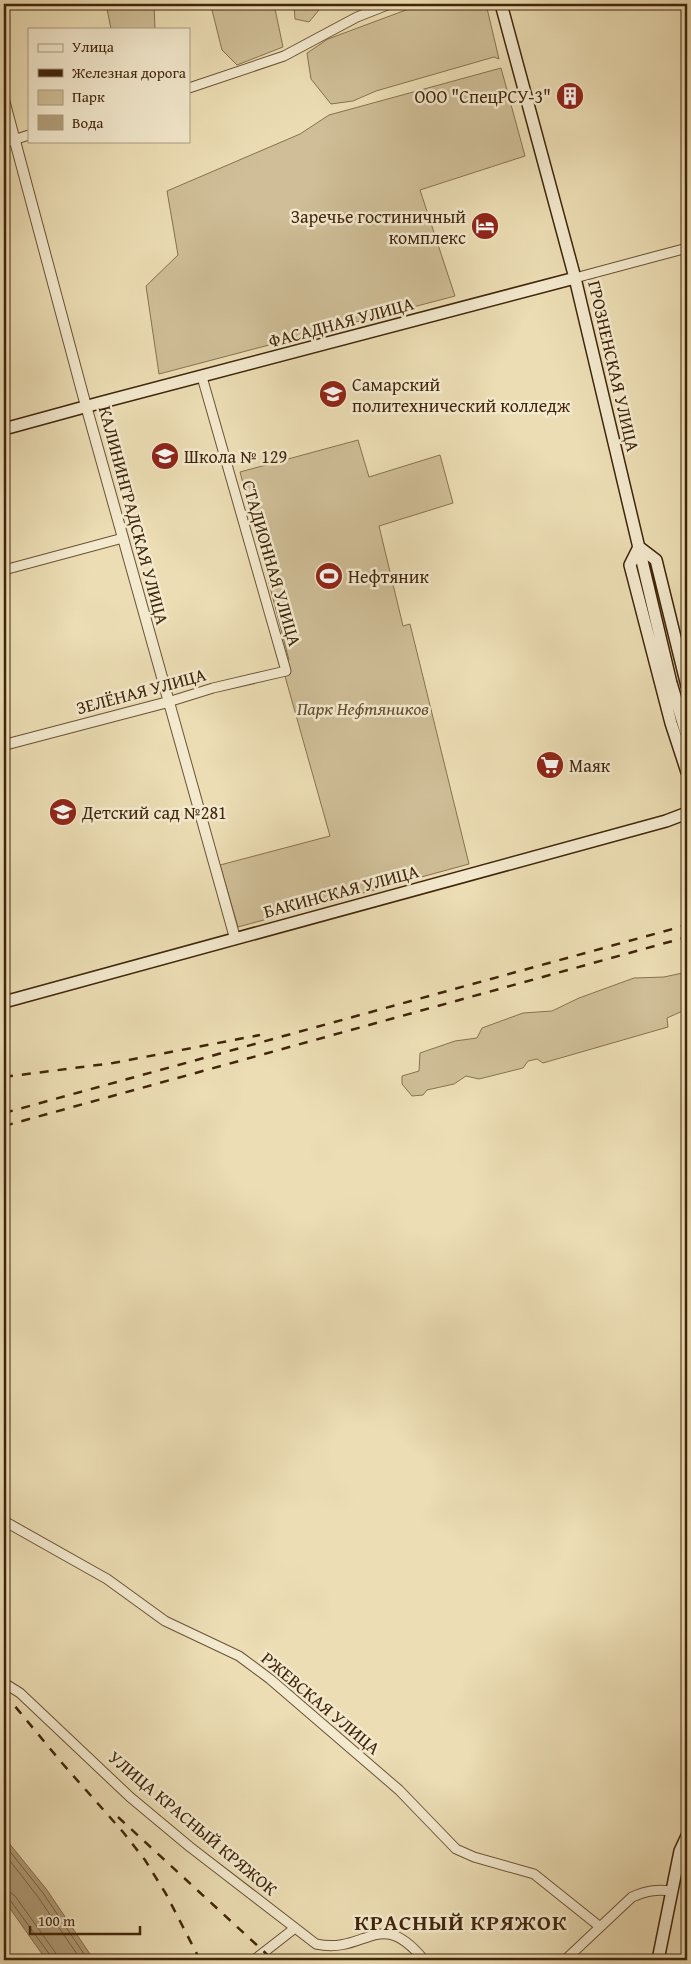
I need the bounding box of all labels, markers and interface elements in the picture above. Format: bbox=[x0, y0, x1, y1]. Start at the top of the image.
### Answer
legend bbox=[28, 28, 190, 142]
text: Улица bbox=[72, 36, 115, 57]
text: Железная дорога bbox=[71, 62, 187, 83]
building icon: ООО "СпецРСУ-3" bbox=[555, 81, 585, 111]
place label: ООО "СпецРСУ-3" bbox=[415, 83, 551, 110]
text: Парк bbox=[72, 86, 105, 107]
text: Вода bbox=[72, 112, 104, 133]
place label: Заречье гостиничный комплекс bbox=[291, 203, 466, 251]
hotel icon: Заречье гостиничный комплекс bbox=[470, 211, 500, 241]
street label: ГРОЗНЕНСКАЯ УЛИЦА bbox=[581, 278, 647, 454]
street label: ФАСАДНАЯ УЛИЦА bbox=[265, 290, 417, 354]
place label: Самарский политехнический колледж bbox=[352, 371, 571, 419]
school or university icon: Самарский политехнический колледж bbox=[318, 379, 348, 409]
street label: КАЛИНИНГРАДСКАЯ УЛИЦА bbox=[92, 402, 176, 628]
school or university icon: Школа № 129 bbox=[150, 441, 180, 471]
place label: Школа № 129 bbox=[184, 443, 287, 470]
street label: СТАДИОННАЯ УЛИЦА bbox=[235, 477, 309, 649]
sports icon: Нефтяник bbox=[314, 561, 344, 591]
place label: Нефтяник bbox=[348, 563, 429, 590]
street label: ЗЕЛЁНАЯ УЛИЦА bbox=[73, 661, 209, 721]
park label: Парк Нефтяников bbox=[297, 695, 429, 722]
supermarket icon: Маяк bbox=[535, 750, 565, 780]
place label: Маяк bbox=[569, 752, 611, 779]
school or university icon: Детский сад №281 bbox=[48, 797, 78, 827]
place label: Детский сад №281 bbox=[81, 799, 227, 826]
street label: БАКИНСКАЯ УЛИЦА bbox=[260, 857, 422, 925]
street label: РЖЕВСКАЯ УЛИЦА bbox=[256, 1645, 387, 1761]
street label: УЛИЦА КРАСНЫЙ КРЯЖОК bbox=[102, 1744, 284, 1902]
scale bar bbox=[30, 1904, 140, 1936]
district label: КРАСНЫЙ КРЯЖОК bbox=[354, 1906, 568, 1938]
text: 100 m bbox=[38, 1910, 76, 1931]

